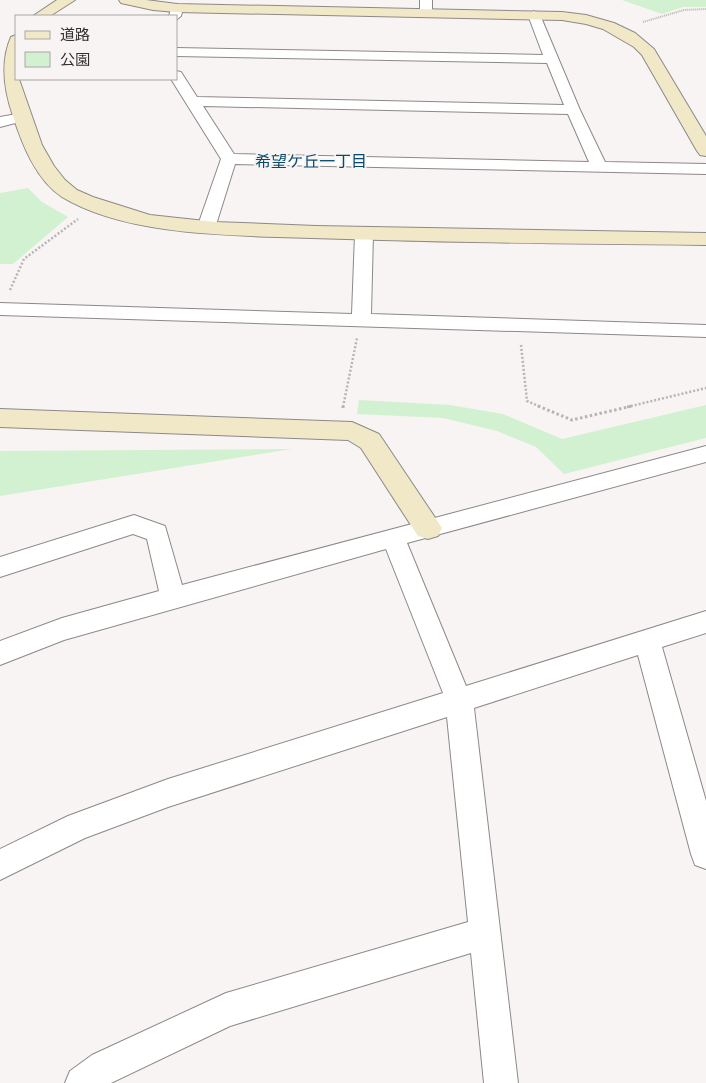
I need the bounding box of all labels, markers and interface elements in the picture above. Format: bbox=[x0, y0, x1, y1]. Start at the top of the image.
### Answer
legend bbox=[15, 15, 178, 80]
text: 道路 bbox=[60, 26, 90, 44]
text: 公園 bbox=[60, 51, 90, 69]
district label: 希望ケ丘一丁目 bbox=[255, 152, 367, 171]

